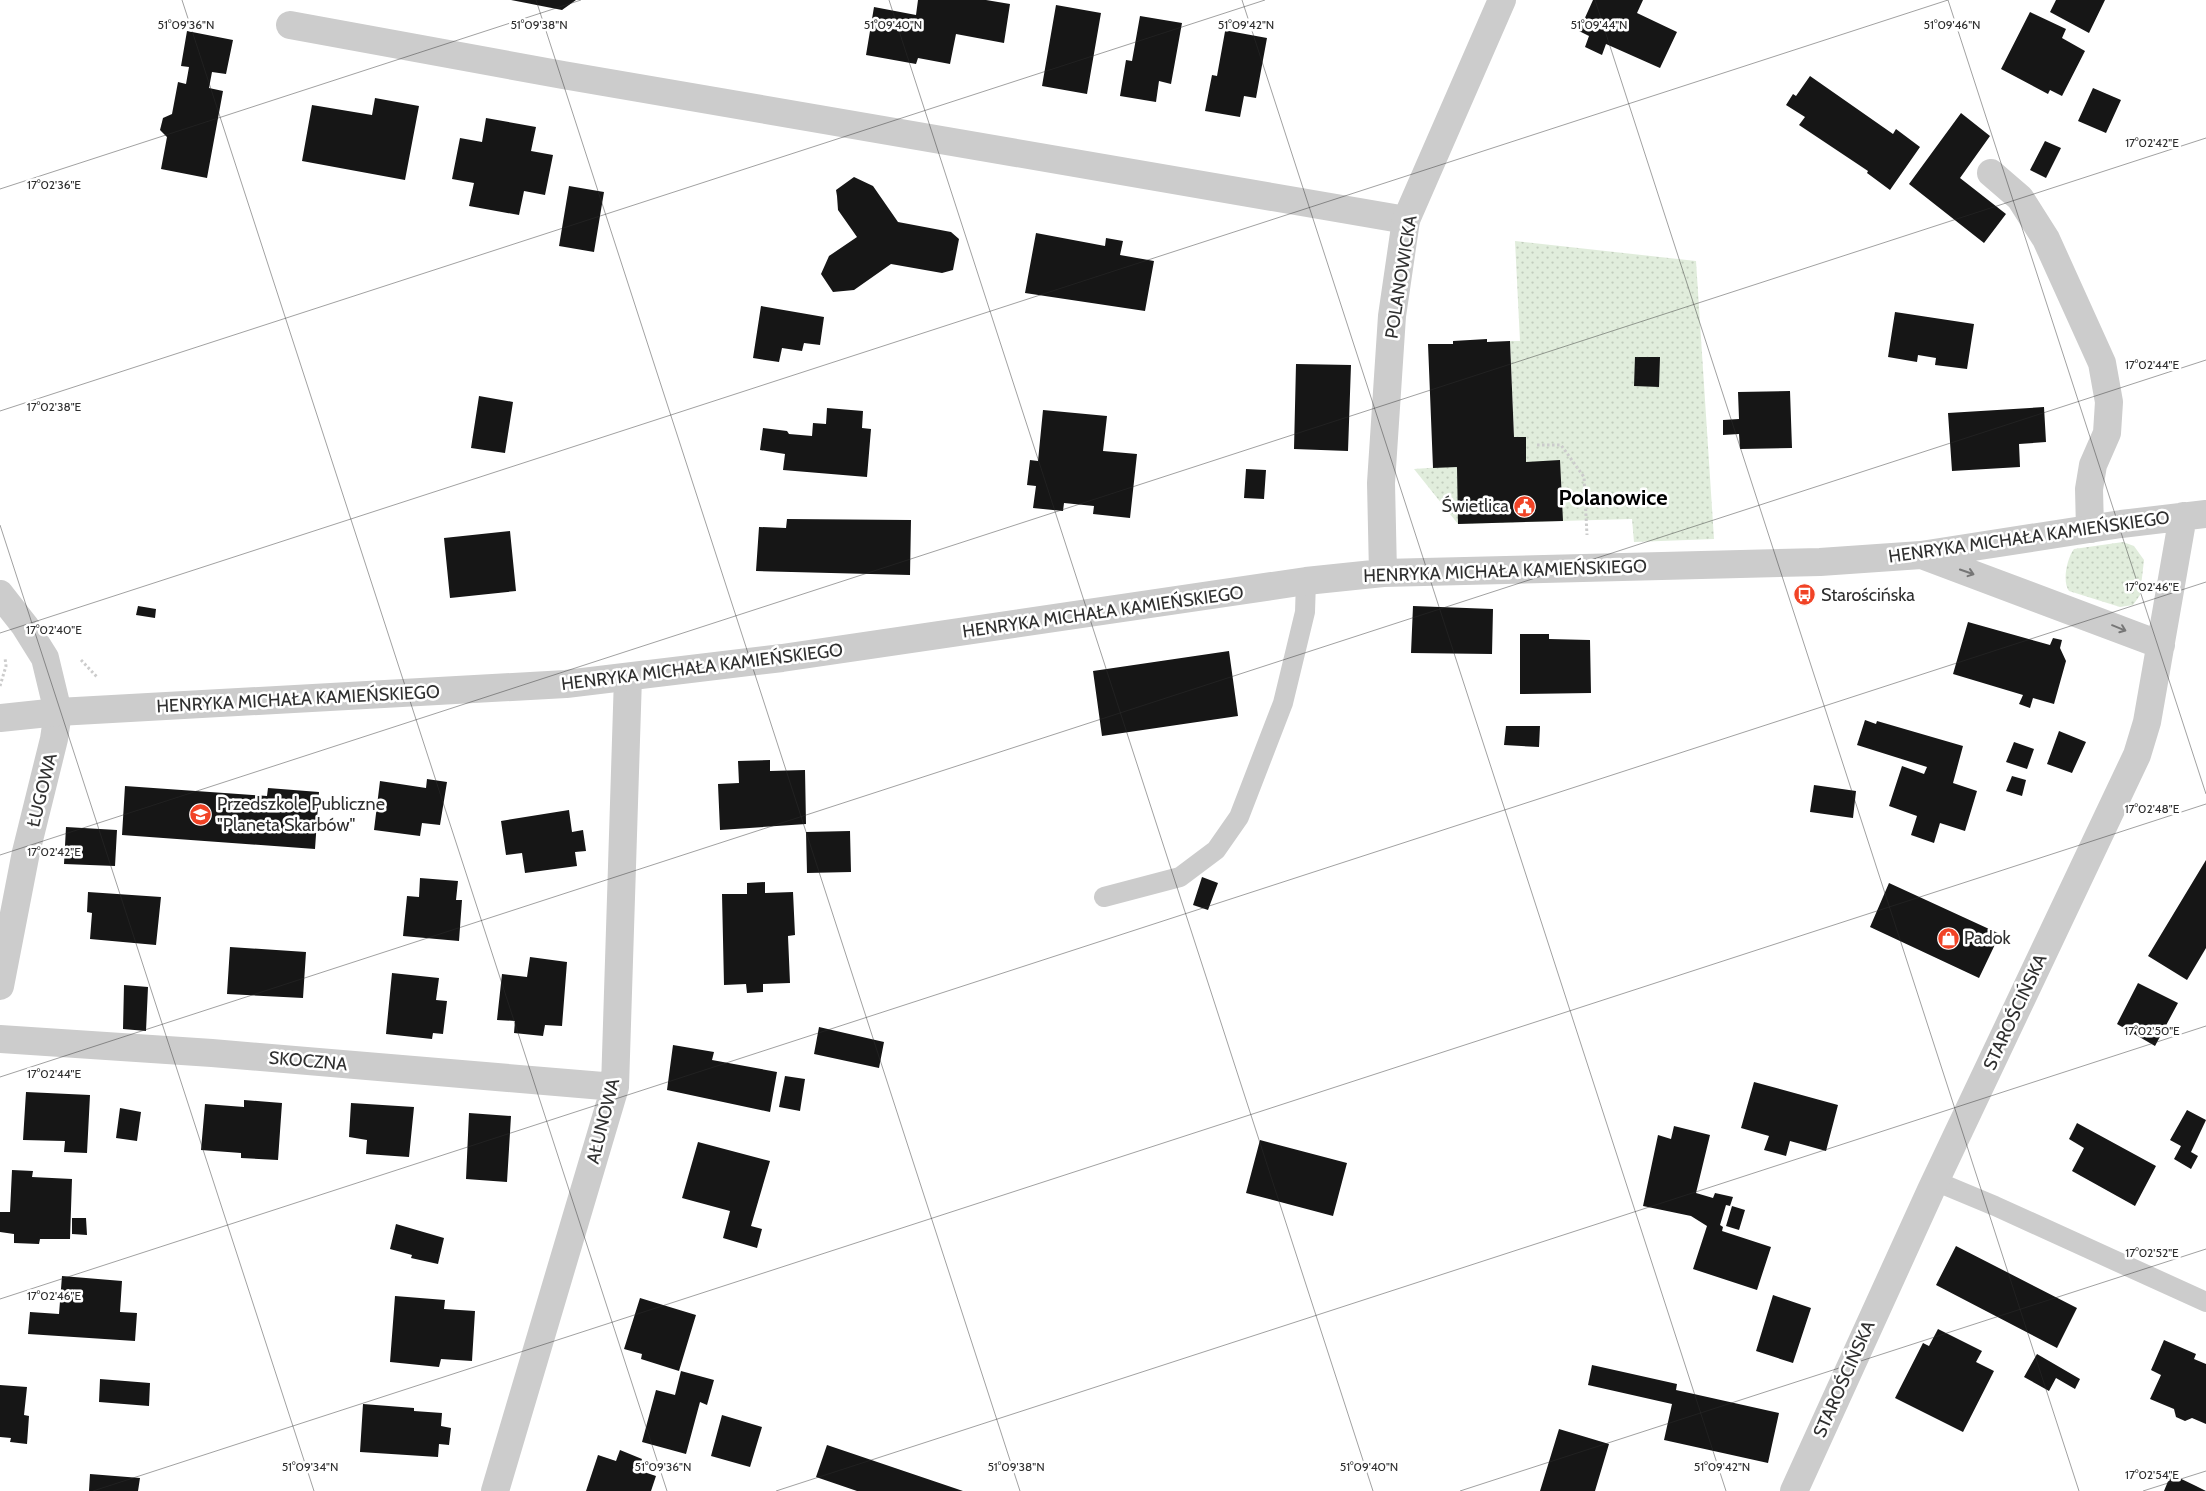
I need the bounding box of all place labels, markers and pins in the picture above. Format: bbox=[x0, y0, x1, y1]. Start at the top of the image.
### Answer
public building icon: Świetlica bbox=[1513, 494, 1537, 518]
place label: Świetlica bbox=[1441, 495, 1509, 517]
bus stop icon: Starościńska bbox=[1793, 583, 1817, 607]
place label: Starościńska bbox=[1821, 584, 1915, 606]
place label: Przedszkole Publiczne "Planeta Skarbów" bbox=[217, 793, 385, 836]
school or university icon: Przedszkole Publiczne "Planeta Skarbów" bbox=[189, 802, 213, 826]
shop icon: Padok bbox=[1936, 926, 1960, 950]
place label: Padok bbox=[1964, 927, 2012, 949]

